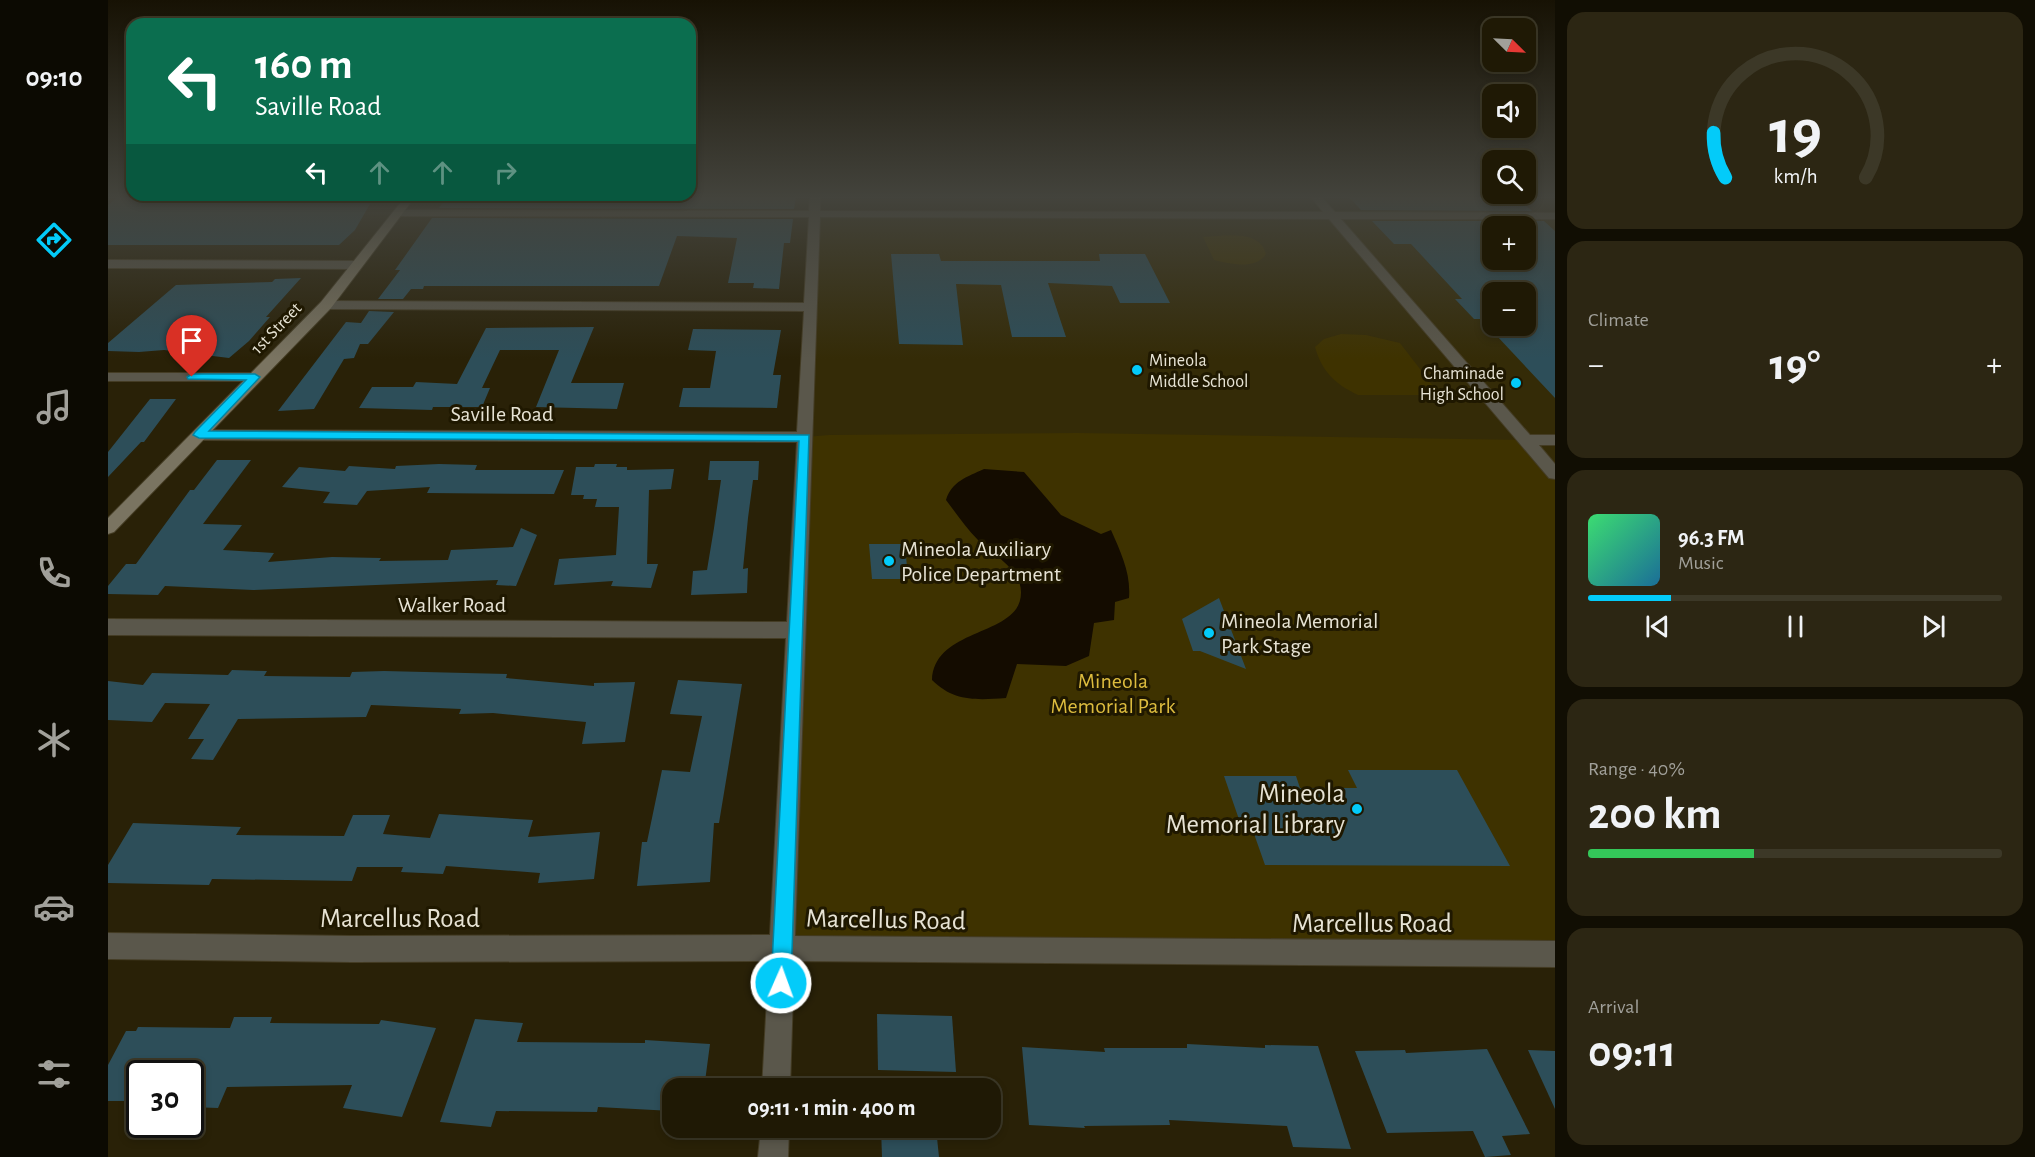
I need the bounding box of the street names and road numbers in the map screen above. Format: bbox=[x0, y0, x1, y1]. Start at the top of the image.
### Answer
street label: 1st Street bbox=[248, 299, 306, 358]
street label: Saville Road bbox=[451, 403, 553, 425]
street label: Walker Road bbox=[398, 594, 506, 616]
street label: Marcellus Road bbox=[320, 905, 480, 932]
street label: Marcellus Road bbox=[806, 905, 966, 934]
street label: Marcellus Road bbox=[1292, 910, 1452, 937]

